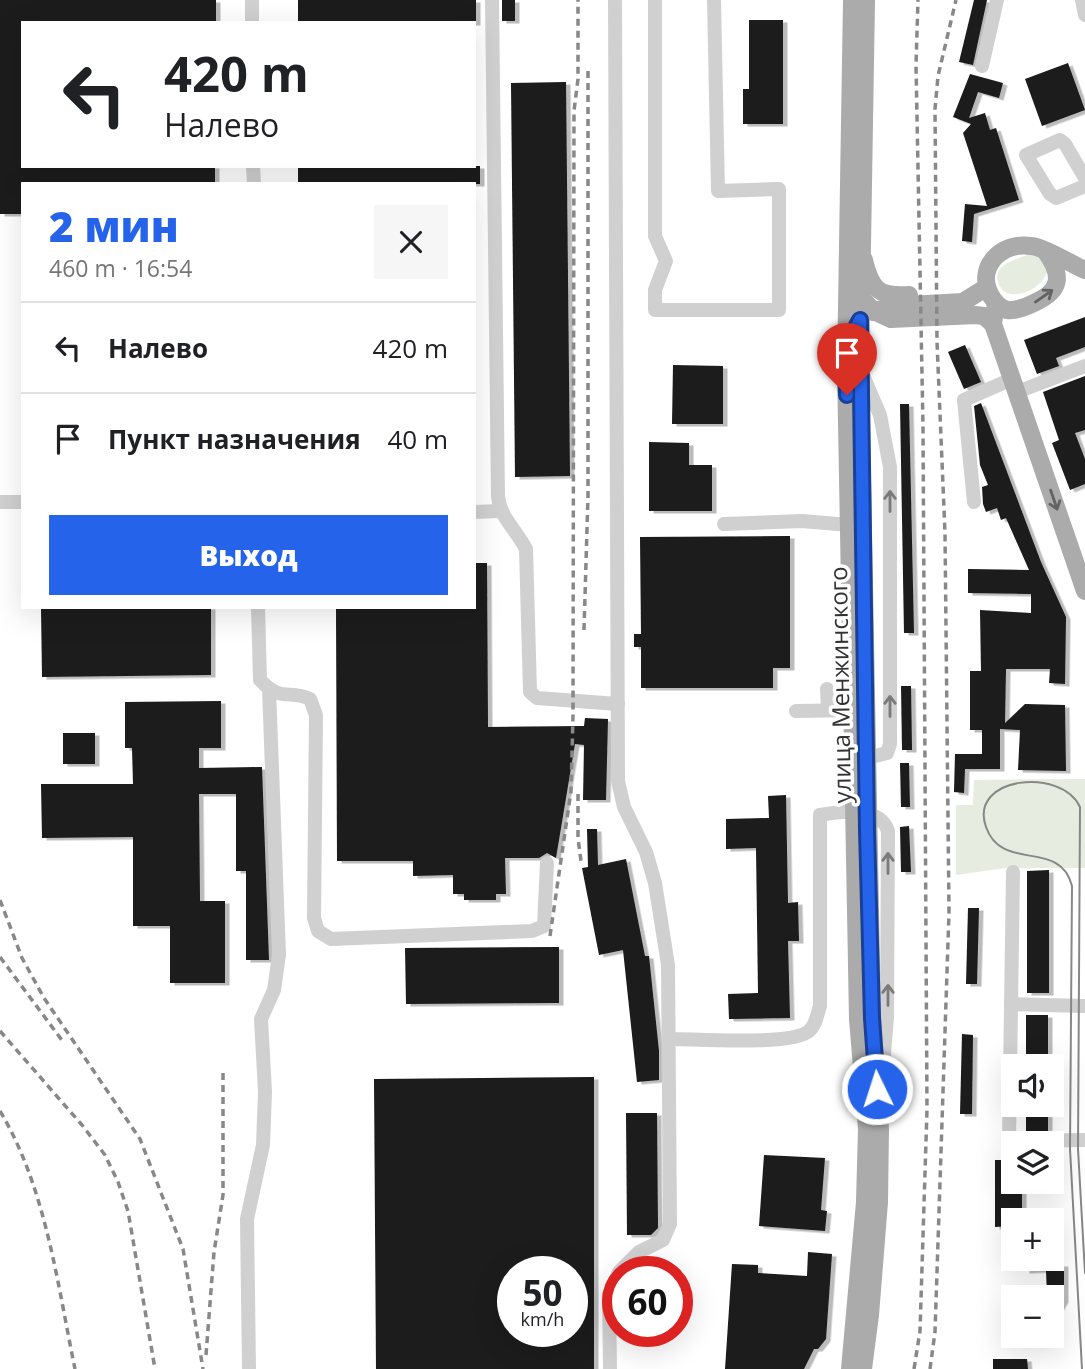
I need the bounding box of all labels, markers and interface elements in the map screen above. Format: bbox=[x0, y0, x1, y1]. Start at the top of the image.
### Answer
text: 420 m bbox=[164, 40, 309, 106]
icon: left bbox=[49, 49, 140, 140]
text: Налево bbox=[164, 103, 279, 146]
text: 2 мин bbox=[49, 197, 179, 254]
button: close bbox=[374, 205, 448, 279]
text: 460 m · 16:54 bbox=[49, 252, 192, 284]
one-way arrow bbox=[1034, 289, 1053, 303]
pin bbox=[817, 323, 877, 395]
icon: left bbox=[49, 329, 87, 367]
text: Налево bbox=[108, 330, 208, 366]
text: 420 m bbox=[373, 330, 448, 366]
icon: arrive bbox=[828, 334, 866, 372]
icon: arrive bbox=[49, 420, 87, 458]
text: Пункт назначения bbox=[108, 421, 361, 457]
text: 40 m bbox=[387, 421, 448, 457]
one-way arrow bbox=[1049, 488, 1061, 510]
one-way arrow bbox=[883, 490, 897, 513]
button: Выход bbox=[49, 515, 448, 595]
street label: улица Менжинского bbox=[821, 566, 858, 804]
one-way arrow bbox=[883, 695, 897, 718]
one-way arrow bbox=[881, 852, 895, 875]
one-way arrow bbox=[881, 984, 895, 1007]
position arrow bbox=[840, 1052, 914, 1126]
map controls bbox=[1001, 1054, 1064, 1348]
button: sound bbox=[1001, 1054, 1064, 1117]
button: layers bbox=[1001, 1131, 1064, 1194]
button: + bbox=[1001, 1208, 1064, 1271]
speed limit sign: 60 bbox=[602, 1256, 693, 1347]
text: 50 bbox=[522, 1269, 563, 1316]
button: − bbox=[1001, 1285, 1064, 1348]
text: km/h bbox=[521, 1307, 564, 1331]

